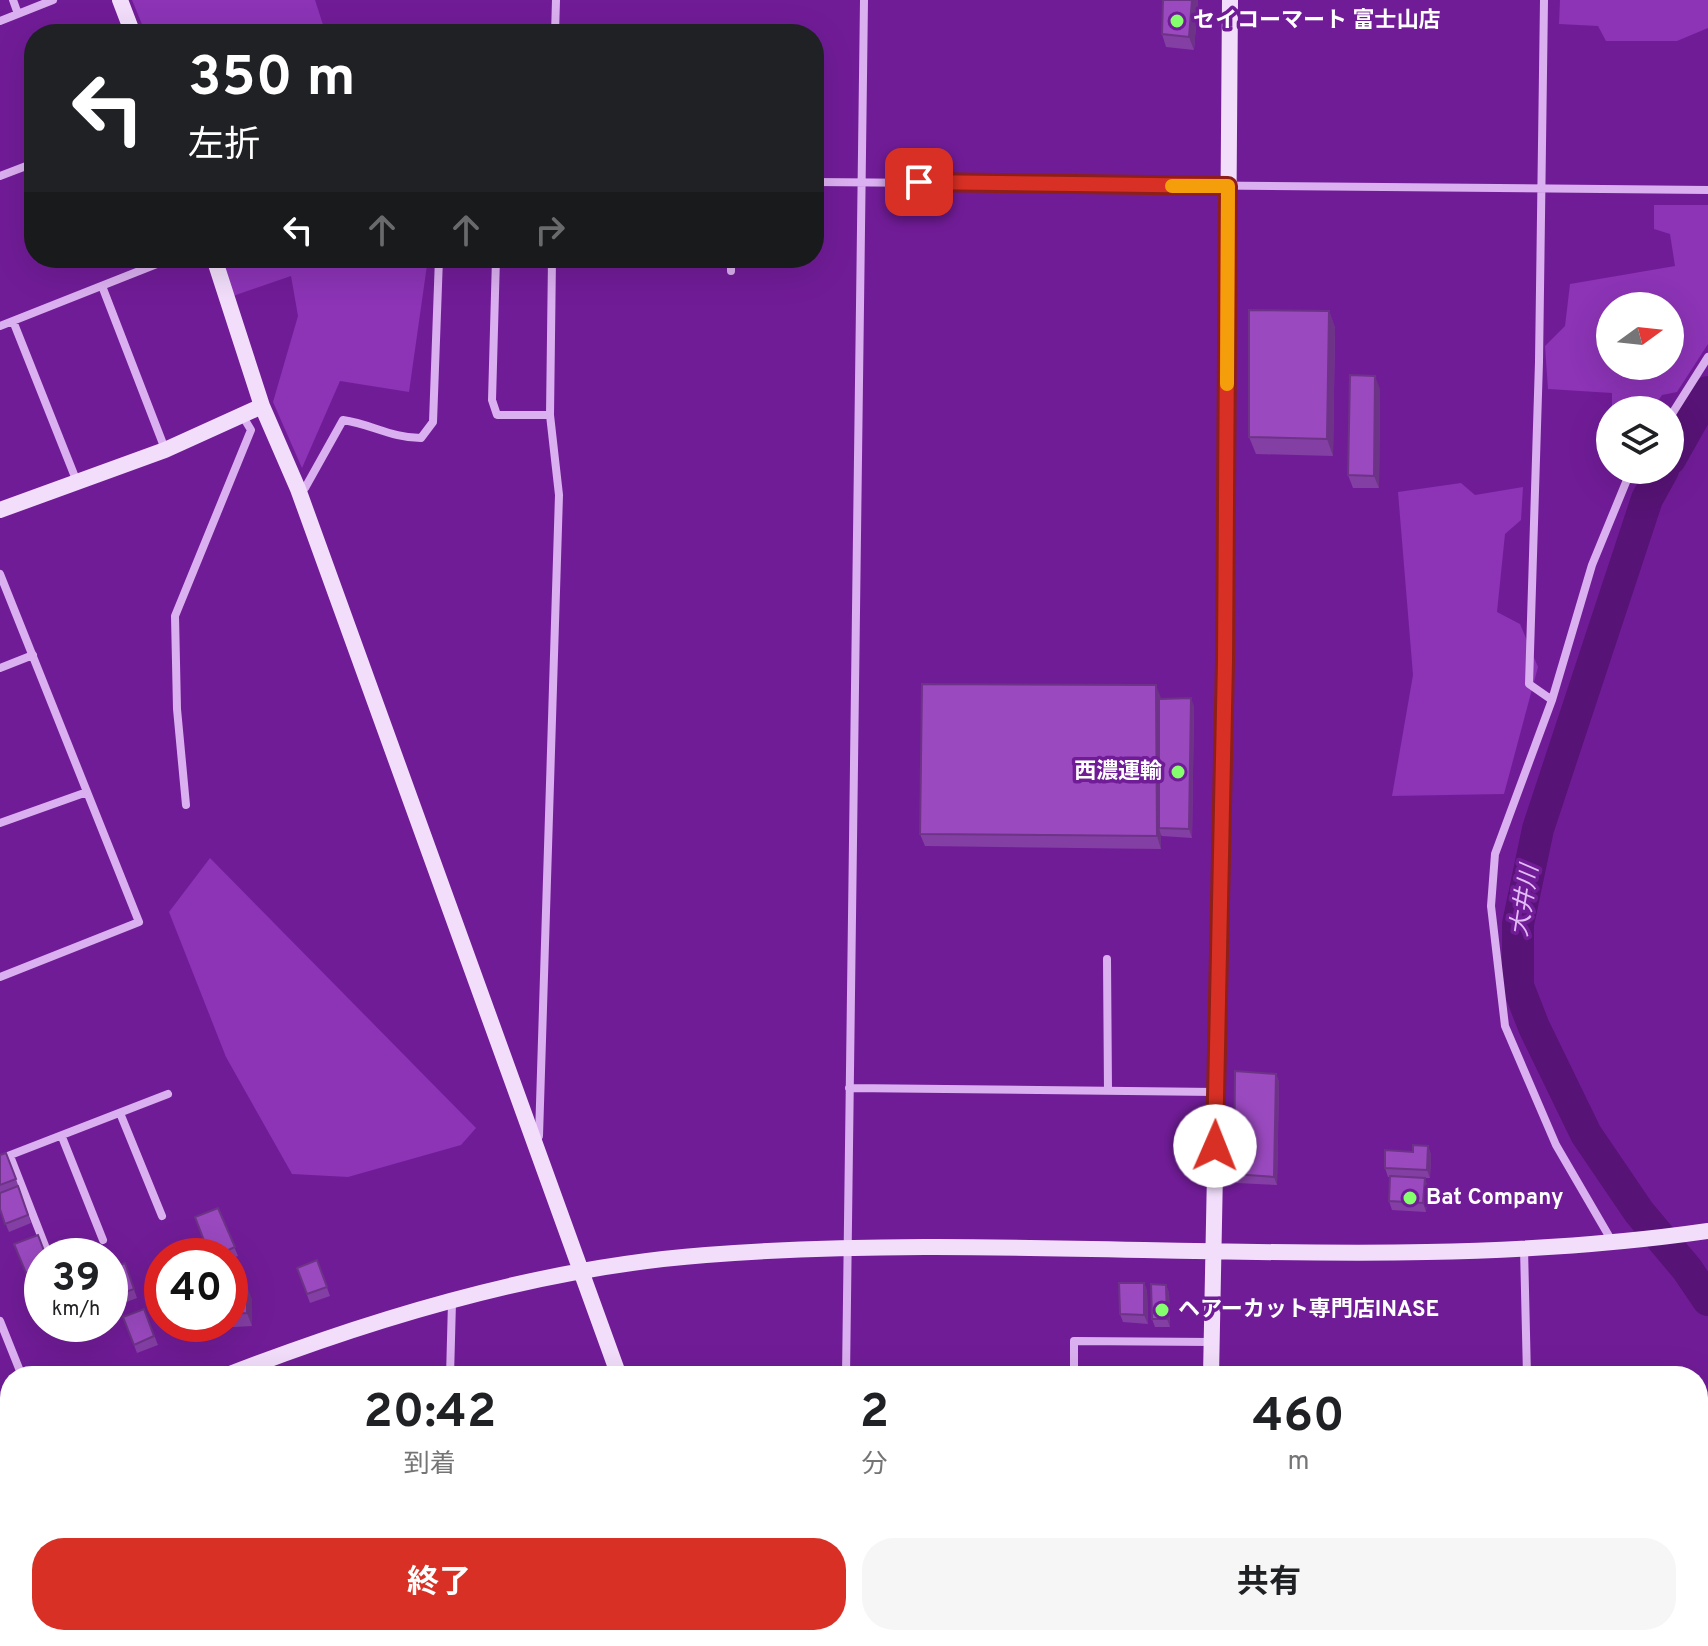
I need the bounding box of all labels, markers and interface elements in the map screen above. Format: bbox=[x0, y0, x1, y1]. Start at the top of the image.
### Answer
place label: セイコーマート 富士山店 bbox=[1193, 8, 1441, 35]
marker: セイコーマート 富士山店 bbox=[1168, 12, 1186, 30]
text: 350 m bbox=[188, 45, 356, 115]
icon: left bbox=[56, 56, 160, 160]
text: 左折 bbox=[188, 124, 260, 170]
pin bbox=[885, 148, 953, 216]
icon: arrive bbox=[897, 160, 941, 204]
icon: left bbox=[276, 208, 320, 252]
icon: ahead bbox=[360, 208, 404, 252]
icon: ahead bbox=[444, 208, 488, 252]
icon: right bbox=[528, 208, 572, 252]
north arrow bbox=[1596, 292, 1684, 380]
map controls bbox=[1596, 292, 1684, 484]
button: layers bbox=[1596, 396, 1684, 484]
place label: 西濃運輸 bbox=[1074, 759, 1162, 786]
marker: 西濃運輸 bbox=[1169, 763, 1187, 781]
water label: 大井川 bbox=[1506, 860, 1547, 939]
position arrow bbox=[1173, 1104, 1257, 1188]
place label: Bat Company bbox=[1426, 1185, 1564, 1212]
marker: Bat Company bbox=[1401, 1189, 1419, 1207]
speed limit sign: 40 bbox=[144, 1238, 248, 1342]
text: 39 bbox=[52, 1255, 100, 1305]
text: km/h bbox=[52, 1297, 100, 1323]
place label: ヘアーカット専門店INASE bbox=[1178, 1297, 1439, 1324]
marker: ヘアーカット専門店INASE bbox=[1153, 1301, 1171, 1319]
text: 20:42 bbox=[363, 1384, 496, 1444]
text: 2 bbox=[860, 1384, 889, 1444]
text: 460 bbox=[1253, 1388, 1345, 1448]
text: m bbox=[1288, 1446, 1310, 1479]
text: 到着 bbox=[404, 1449, 456, 1482]
text: 分 bbox=[861, 1449, 887, 1482]
button: 終了 bbox=[32, 1538, 846, 1630]
button: 共有 bbox=[862, 1538, 1676, 1630]

